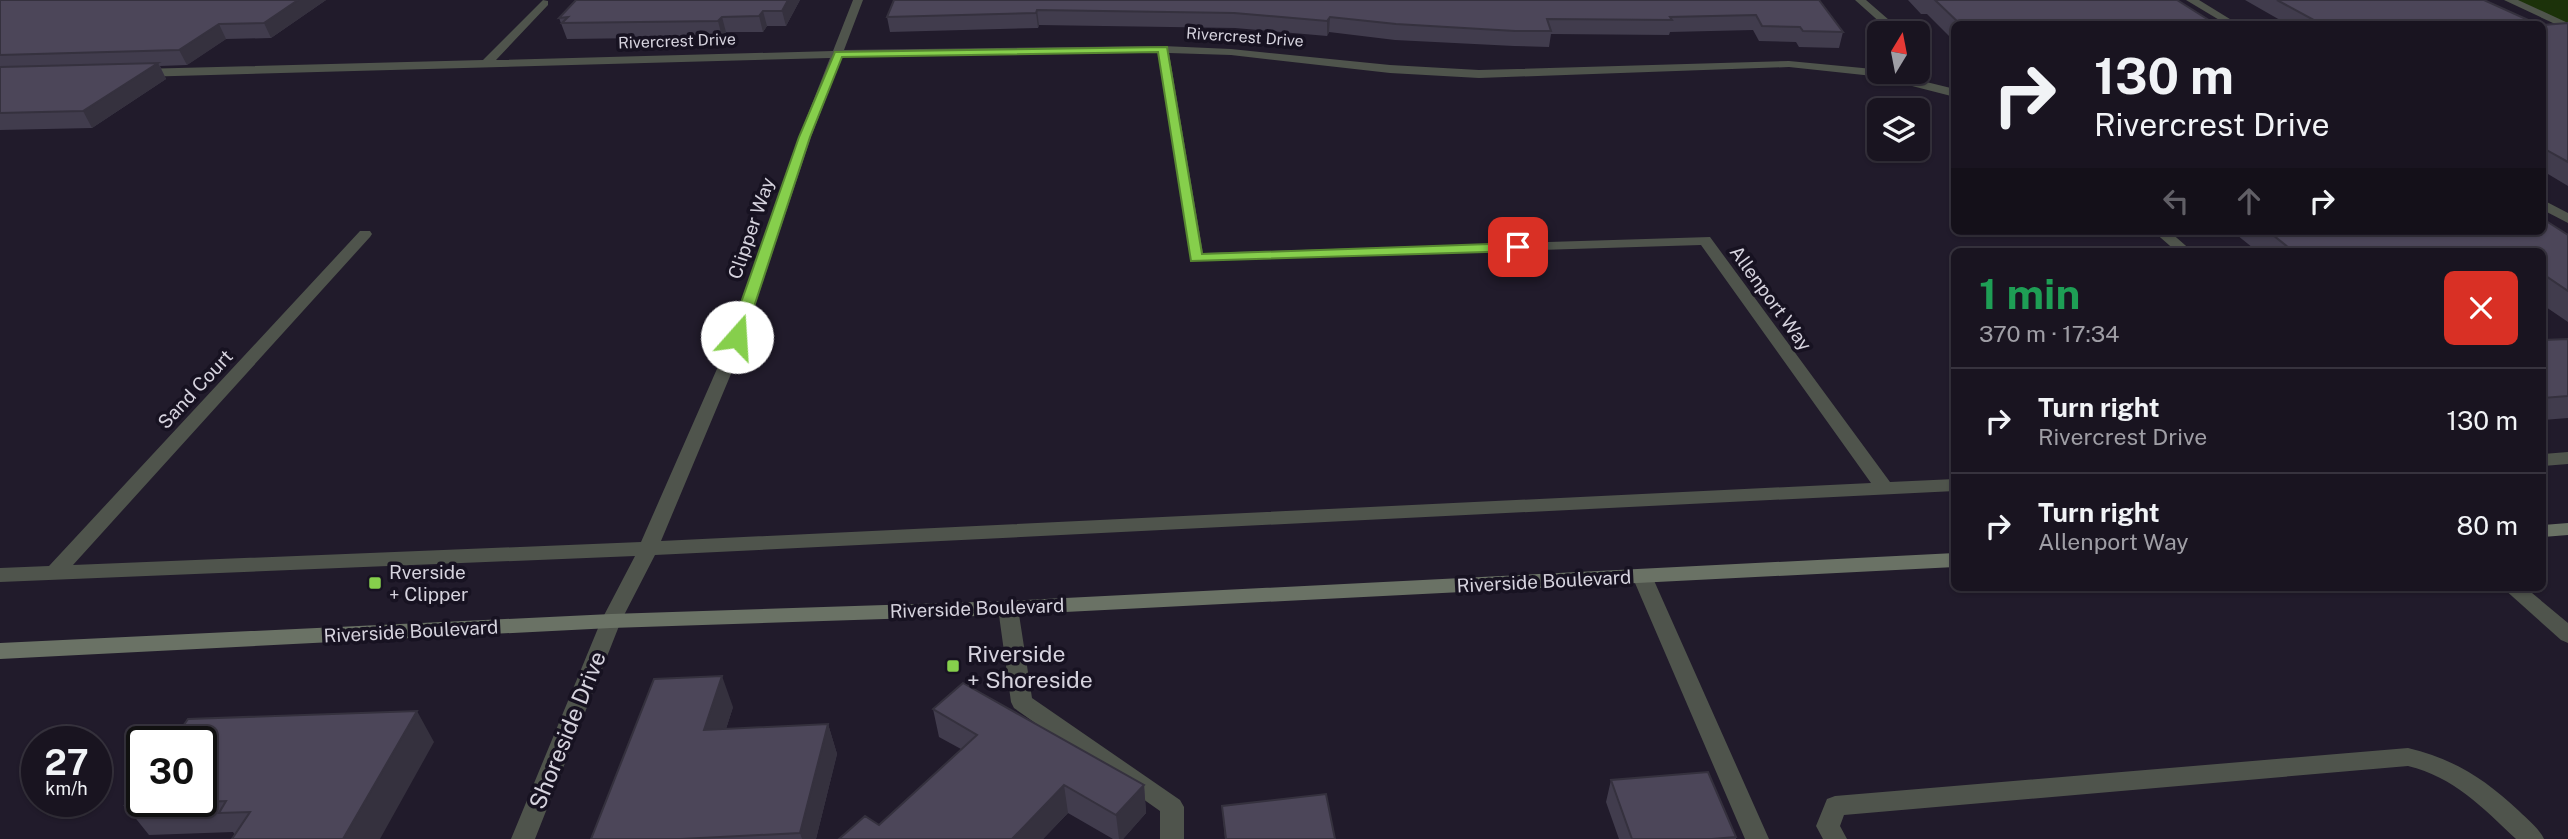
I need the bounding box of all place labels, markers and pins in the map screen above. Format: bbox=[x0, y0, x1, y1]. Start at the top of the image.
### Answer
pin bbox=[1488, 217, 1548, 277]
place label: Rverside + Clipper bbox=[389, 561, 469, 605]
marker: Rverside + Clipper bbox=[367, 575, 383, 591]
place label: Riverside + Shoreside bbox=[967, 640, 1093, 693]
marker: Riverside + Shoreside bbox=[945, 658, 961, 674]

